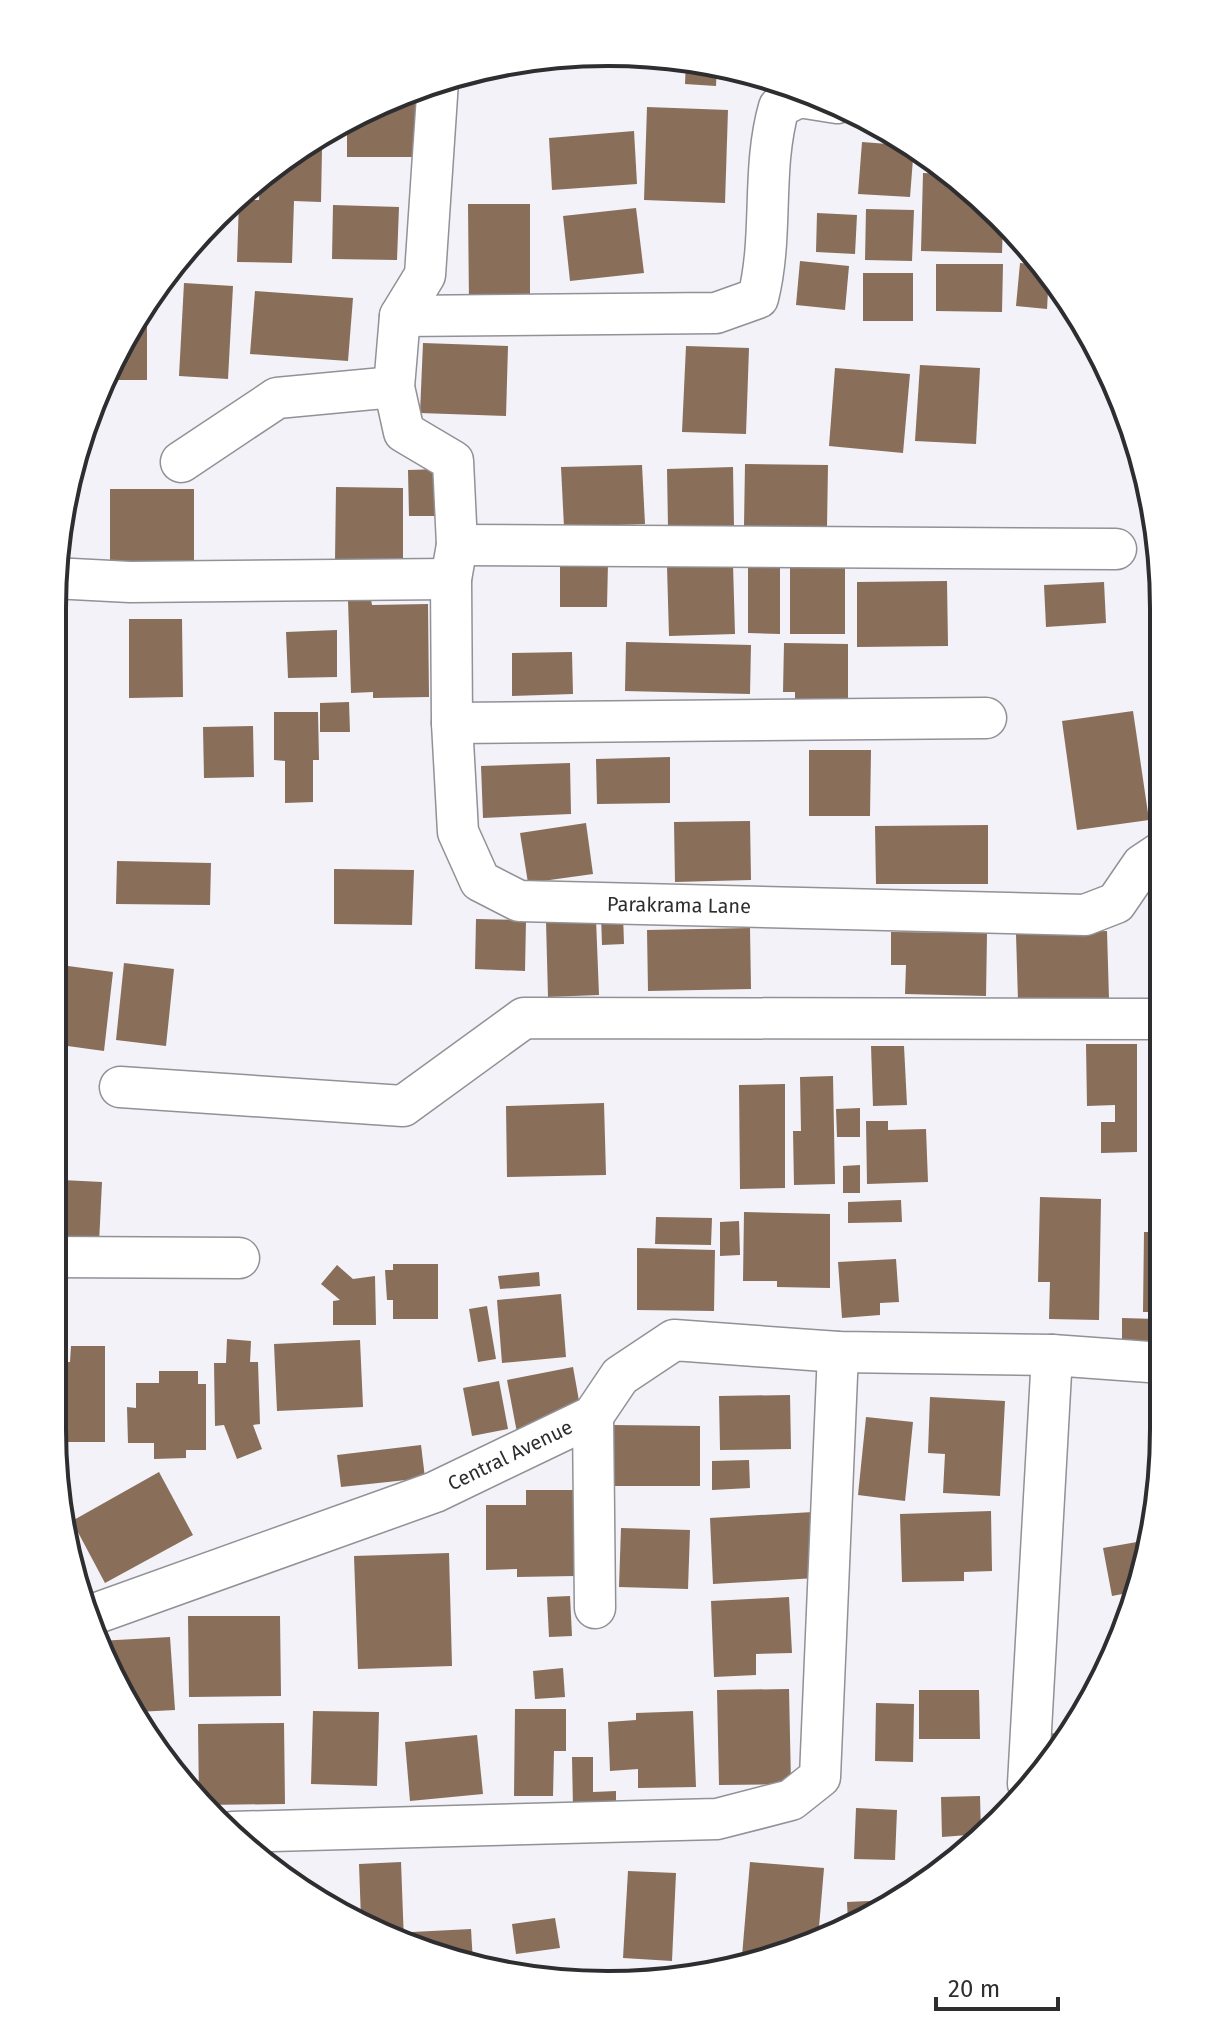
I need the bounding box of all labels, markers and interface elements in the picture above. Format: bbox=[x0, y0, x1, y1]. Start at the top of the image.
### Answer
street label: Parakrama Lane bbox=[607, 892, 751, 918]
street label: Central Avenue bbox=[444, 1414, 576, 1496]
scale bar bbox=[936, 1961, 1058, 2011]
text: 20 m bbox=[948, 1975, 1000, 2003]

